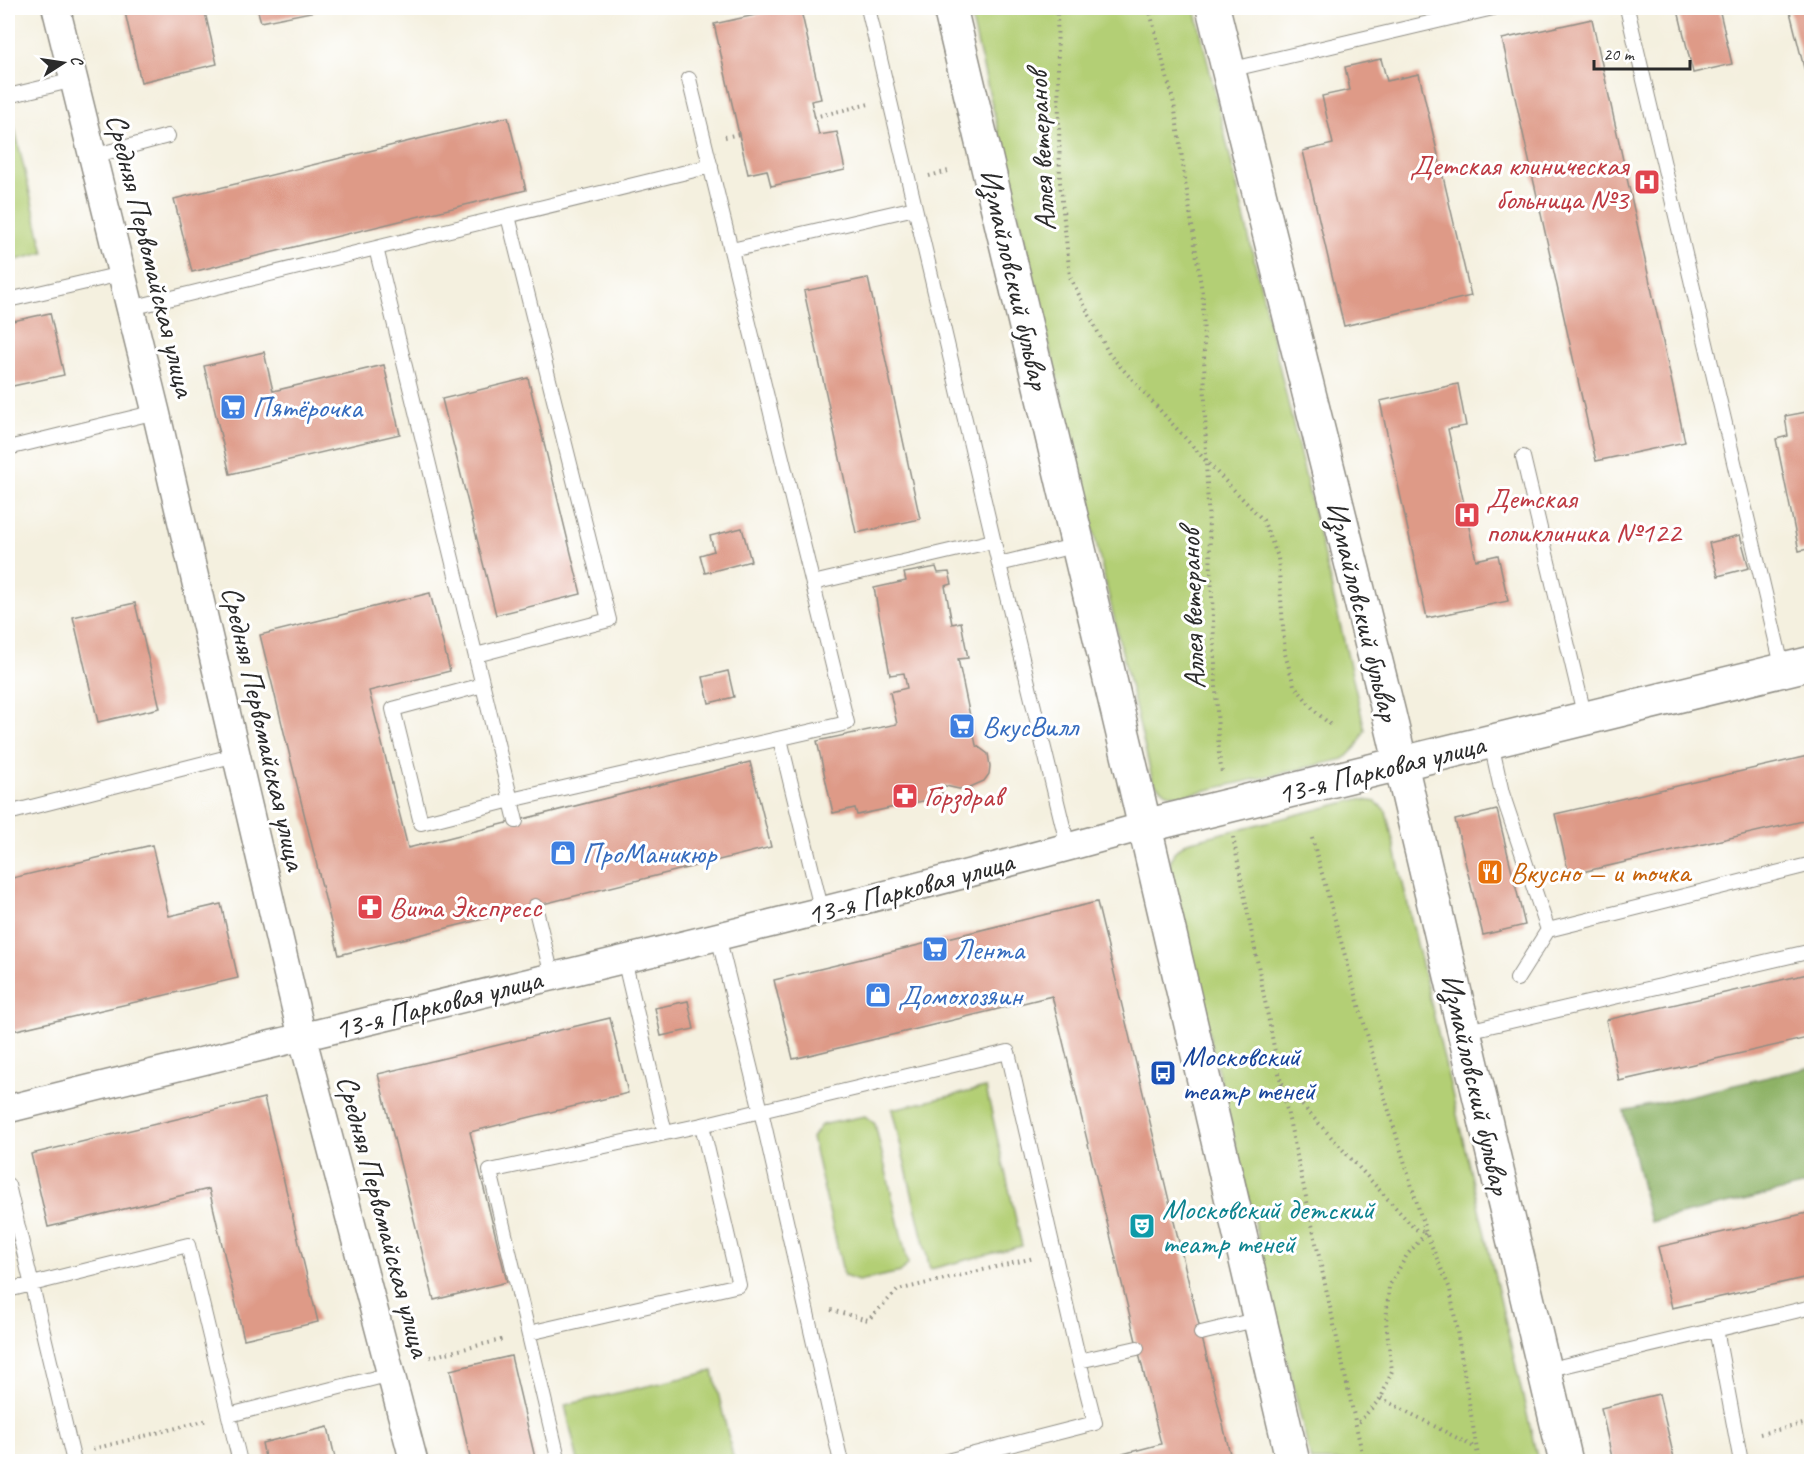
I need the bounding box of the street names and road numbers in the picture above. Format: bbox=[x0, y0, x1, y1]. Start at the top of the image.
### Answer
street label: Аллея ветеранов bbox=[1017, 63, 1064, 232]
street label: Средняя Первомайская улица bbox=[97, 110, 205, 402]
street label: Измайловский бульвар bbox=[971, 165, 1059, 395]
street label: Измайловский бульвар bbox=[1317, 497, 1409, 726]
street label: Аллея ветеранов bbox=[1170, 521, 1214, 690]
street label: Средняя Первомайская улица bbox=[213, 582, 316, 875]
street label: 13-я Парковая улица bbox=[1273, 724, 1490, 813]
street label: 13-я Парковая улица bbox=[803, 842, 1019, 934]
street label: 13-я Парковая улица bbox=[330, 959, 547, 1048]
street label: Измайловский бульвар bbox=[1432, 970, 1520, 1200]
street label: Средняя Первомайская улица bbox=[328, 1071, 440, 1363]

